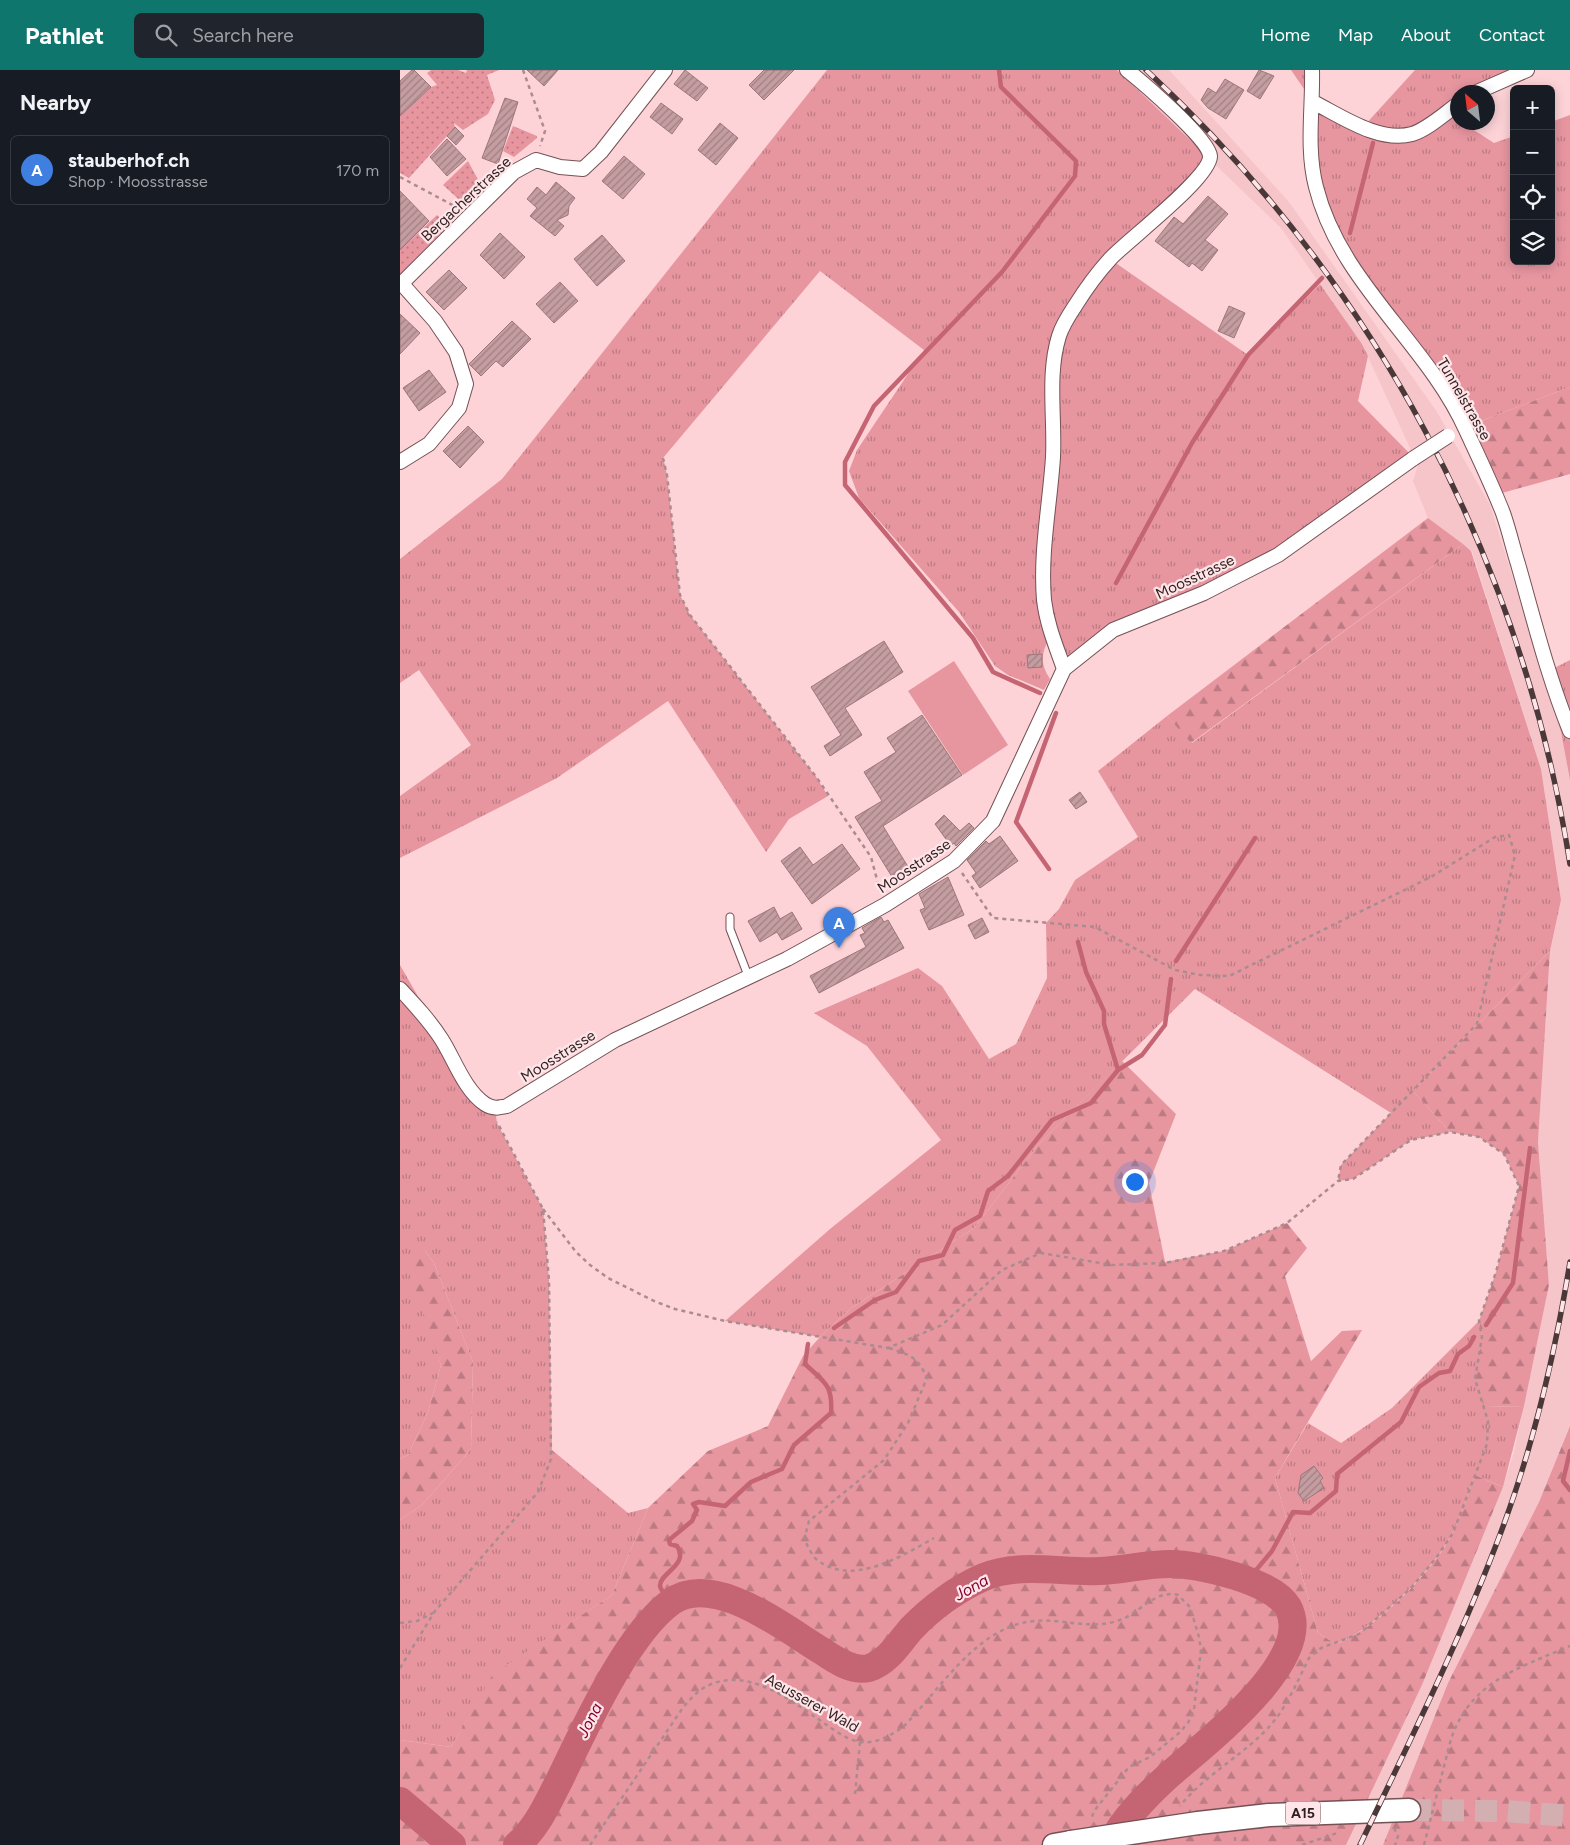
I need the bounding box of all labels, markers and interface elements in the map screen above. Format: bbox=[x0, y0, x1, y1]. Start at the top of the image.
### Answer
search box bbox=[134, 13, 484, 58]
text: Pathlet bbox=[25, 21, 104, 50]
icon: search bbox=[152, 21, 180, 49]
text: Search here bbox=[192, 24, 294, 47]
text: Home bbox=[1261, 24, 1310, 46]
text: Map bbox=[1338, 24, 1373, 46]
text: About bbox=[1401, 24, 1451, 46]
text: Contact bbox=[1479, 24, 1545, 46]
north arrow bbox=[1450, 85, 1495, 130]
map controls bbox=[1510, 85, 1555, 265]
button: + bbox=[1510, 85, 1555, 130]
text: Nearby bbox=[20, 90, 91, 115]
button: − bbox=[1510, 130, 1555, 175]
text: stauberhof.ch bbox=[68, 149, 190, 172]
street label: Bergacherstrasse bbox=[417, 153, 515, 245]
text: A bbox=[31, 161, 43, 180]
text: 170 m bbox=[336, 161, 379, 180]
text: Shop · Moosstrasse bbox=[68, 172, 208, 191]
button: locate bbox=[1510, 175, 1555, 220]
button: layers bbox=[1510, 220, 1555, 265]
street label: Tunnelstrasse bbox=[1433, 355, 1495, 443]
street label: Moosstrasse bbox=[1153, 551, 1237, 603]
street label: Moosstrasse bbox=[874, 835, 954, 897]
pin: A bbox=[823, 907, 855, 948]
street label: Moosstrasse bbox=[517, 1026, 599, 1086]
your location bbox=[1122, 1169, 1148, 1195]
water label: Jona bbox=[950, 1570, 992, 1605]
street label: Aeusserer Wald bbox=[762, 1670, 862, 1736]
water label: Jona bbox=[572, 1700, 606, 1741]
road number: A15 bbox=[1286, 1802, 1320, 1825]

